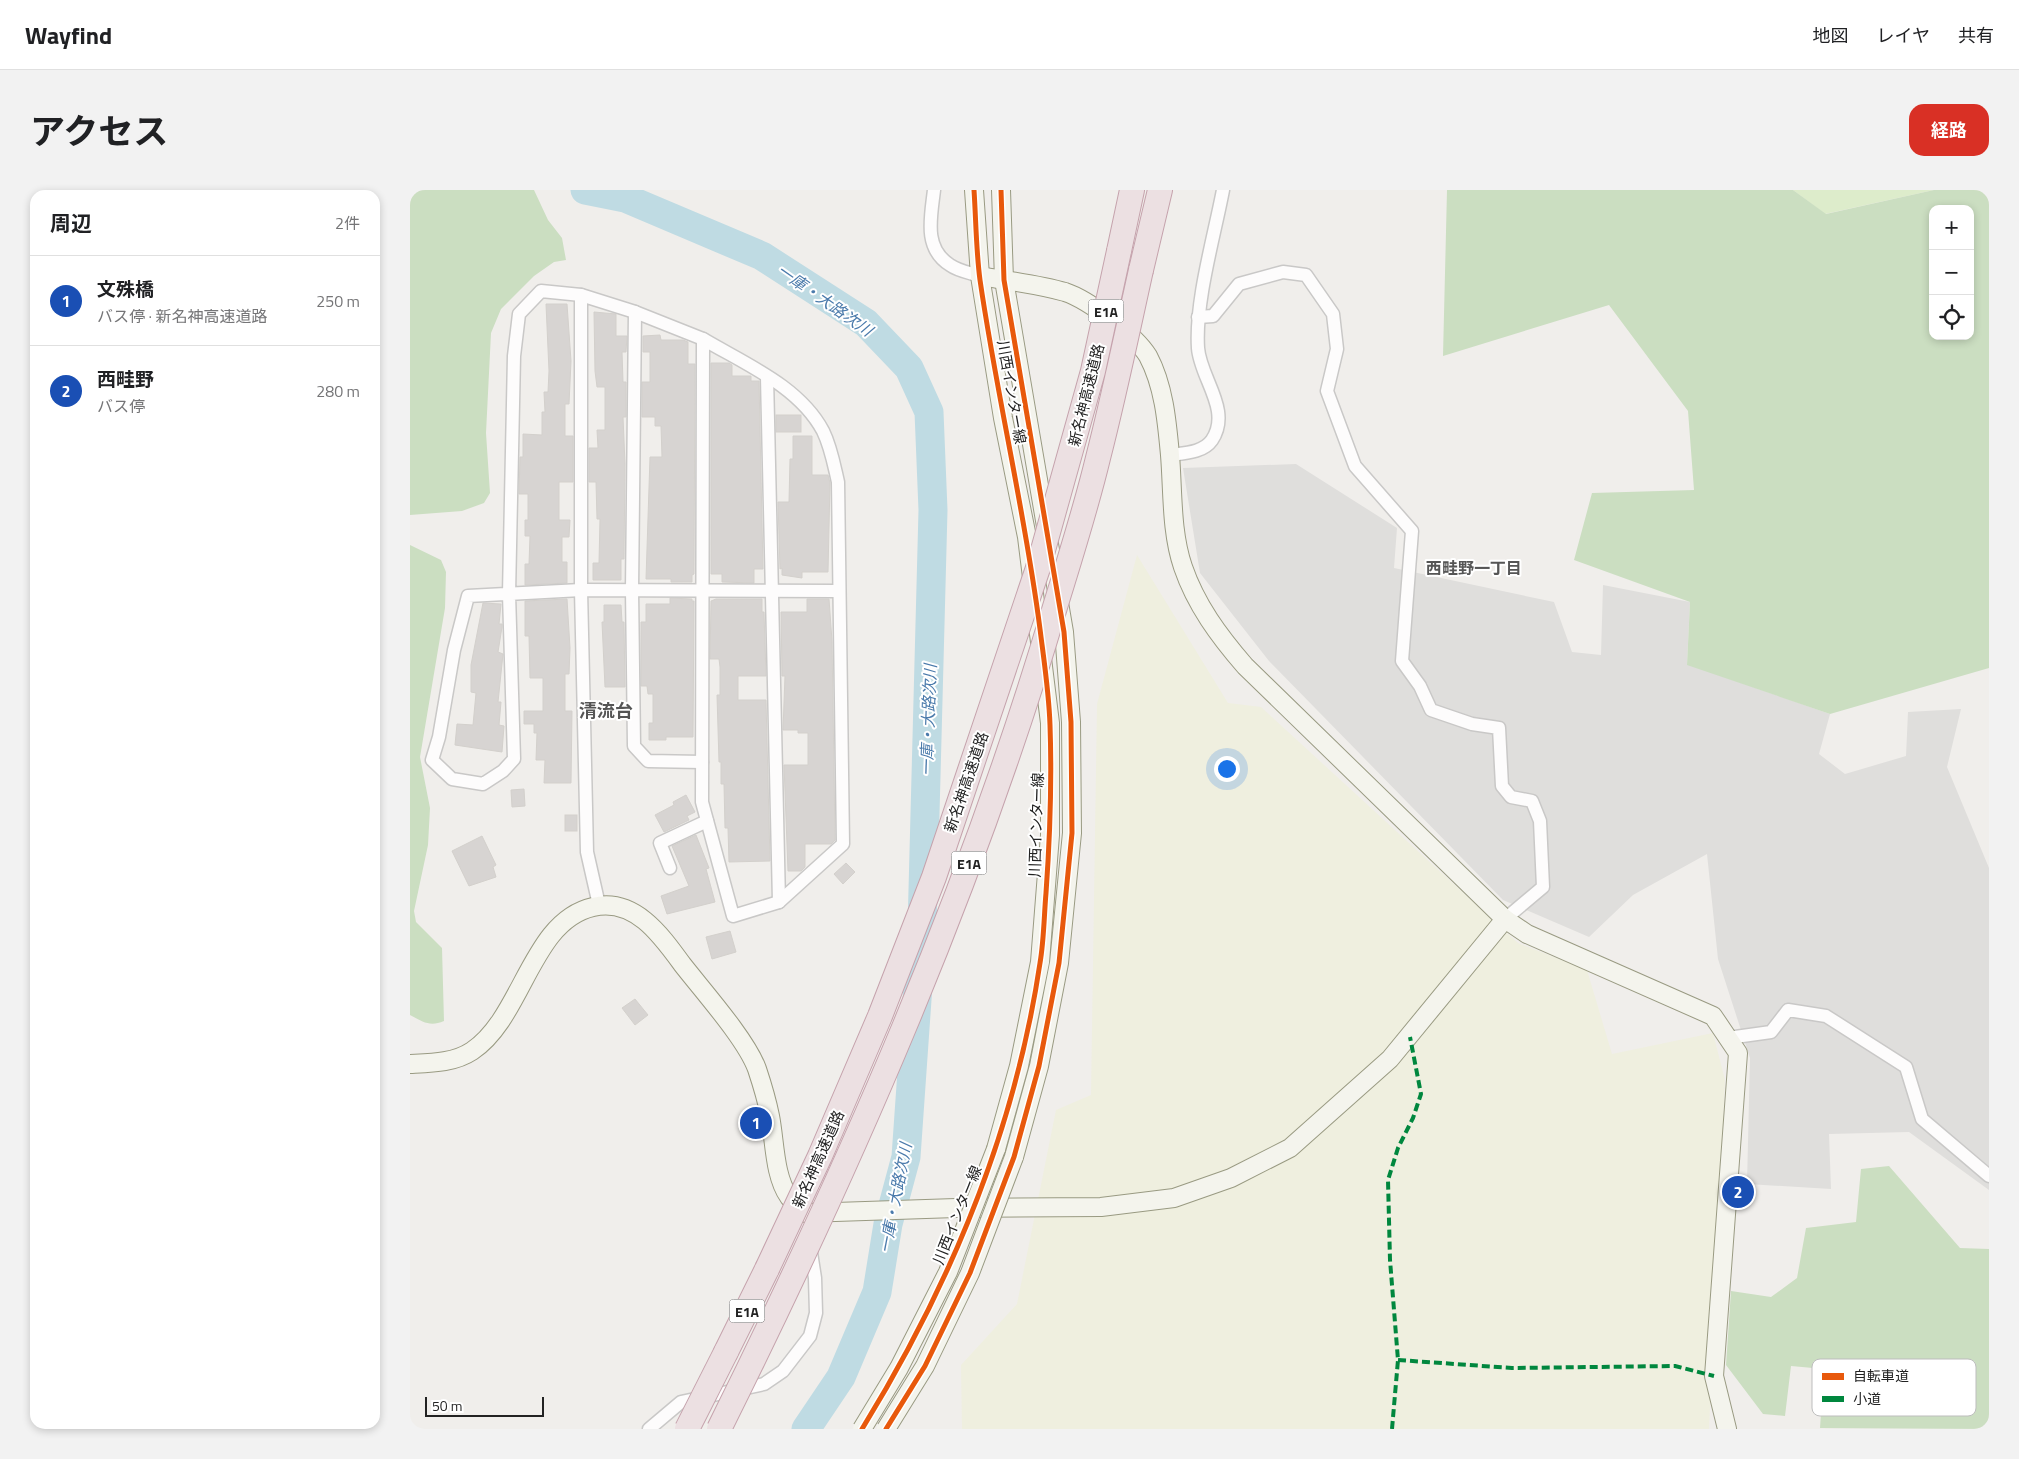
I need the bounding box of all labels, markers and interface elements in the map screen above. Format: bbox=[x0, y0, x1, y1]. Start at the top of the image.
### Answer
text: Wayfind bbox=[25, 17, 112, 53]
text: 地図 bbox=[1813, 22, 1849, 49]
text: レイヤ bbox=[1877, 22, 1930, 49]
text: 共有 bbox=[1958, 22, 1994, 49]
text: アクセス bbox=[30, 104, 168, 158]
button: 経路 bbox=[1909, 104, 1989, 156]
map controls bbox=[1929, 205, 1974, 340]
button: + bbox=[1929, 205, 1974, 250]
text: 周辺 bbox=[50, 207, 92, 239]
text: 2件 bbox=[335, 211, 360, 235]
button: − bbox=[1929, 250, 1974, 295]
water label: 一庫・大路次川 bbox=[772, 258, 879, 343]
text: 文殊橋 bbox=[97, 274, 154, 303]
text: 1 bbox=[62, 289, 70, 313]
text: 250 m bbox=[316, 289, 360, 313]
button: locate bbox=[1929, 295, 1974, 340]
road number: E1A bbox=[1088, 300, 1124, 322]
text: バス停 · 新名神高速道路 bbox=[97, 304, 268, 328]
street label: 川西インター線 bbox=[992, 338, 1032, 446]
street label: 新名神高速道路 bbox=[1062, 341, 1110, 449]
text: 西畦野 bbox=[97, 364, 154, 393]
text: 2 bbox=[62, 379, 70, 403]
text: 280 m bbox=[316, 379, 360, 403]
text: バス停 bbox=[97, 394, 145, 418]
district label: 西畦野一丁目 bbox=[1426, 556, 1522, 580]
water label: 一庫・大路次川 bbox=[914, 662, 942, 776]
district label: 清流台 bbox=[579, 697, 633, 724]
street label: 新名神高速道路 bbox=[938, 729, 994, 835]
your location bbox=[1214, 756, 1240, 782]
street label: 川西インター線 bbox=[1023, 772, 1049, 878]
road number: E1A bbox=[952, 851, 986, 874]
pin: 1 bbox=[740, 1104, 772, 1142]
street label: 新名神高速道路 bbox=[786, 1106, 850, 1212]
water label: 一庫・大路次川 bbox=[873, 1139, 918, 1255]
street label: 川西インター線 bbox=[927, 1162, 987, 1268]
pin: 2 bbox=[1722, 1173, 1754, 1211]
road number: E1A bbox=[730, 1300, 764, 1322]
legend bbox=[1812, 1359, 1976, 1416]
text: 自転車道 bbox=[1853, 1365, 1909, 1386]
text: 小道 bbox=[1853, 1388, 1881, 1409]
scale bar bbox=[425, 1394, 544, 1417]
text: 50 m bbox=[432, 1395, 462, 1416]

